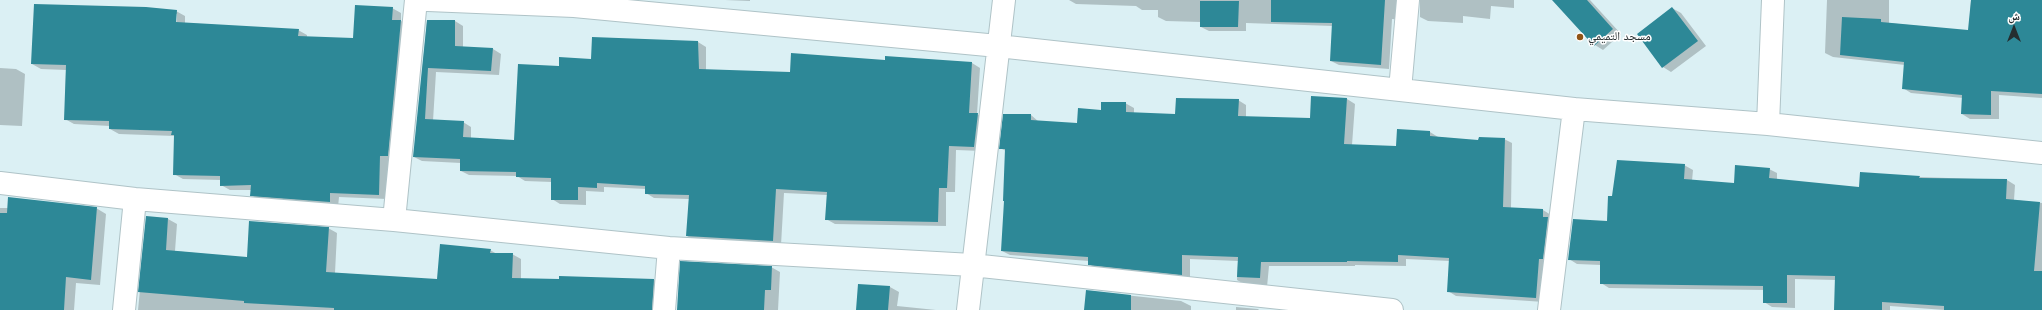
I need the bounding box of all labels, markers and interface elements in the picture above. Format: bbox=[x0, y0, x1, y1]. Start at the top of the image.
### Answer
north arrow bbox=[1994, 8, 2034, 48]
text: ش bbox=[2008, 10, 2020, 22]
place label: مسجد التميمي bbox=[1588, 30, 1651, 44]
marker: مسجد التميمي bbox=[1575, 32, 1585, 42]

